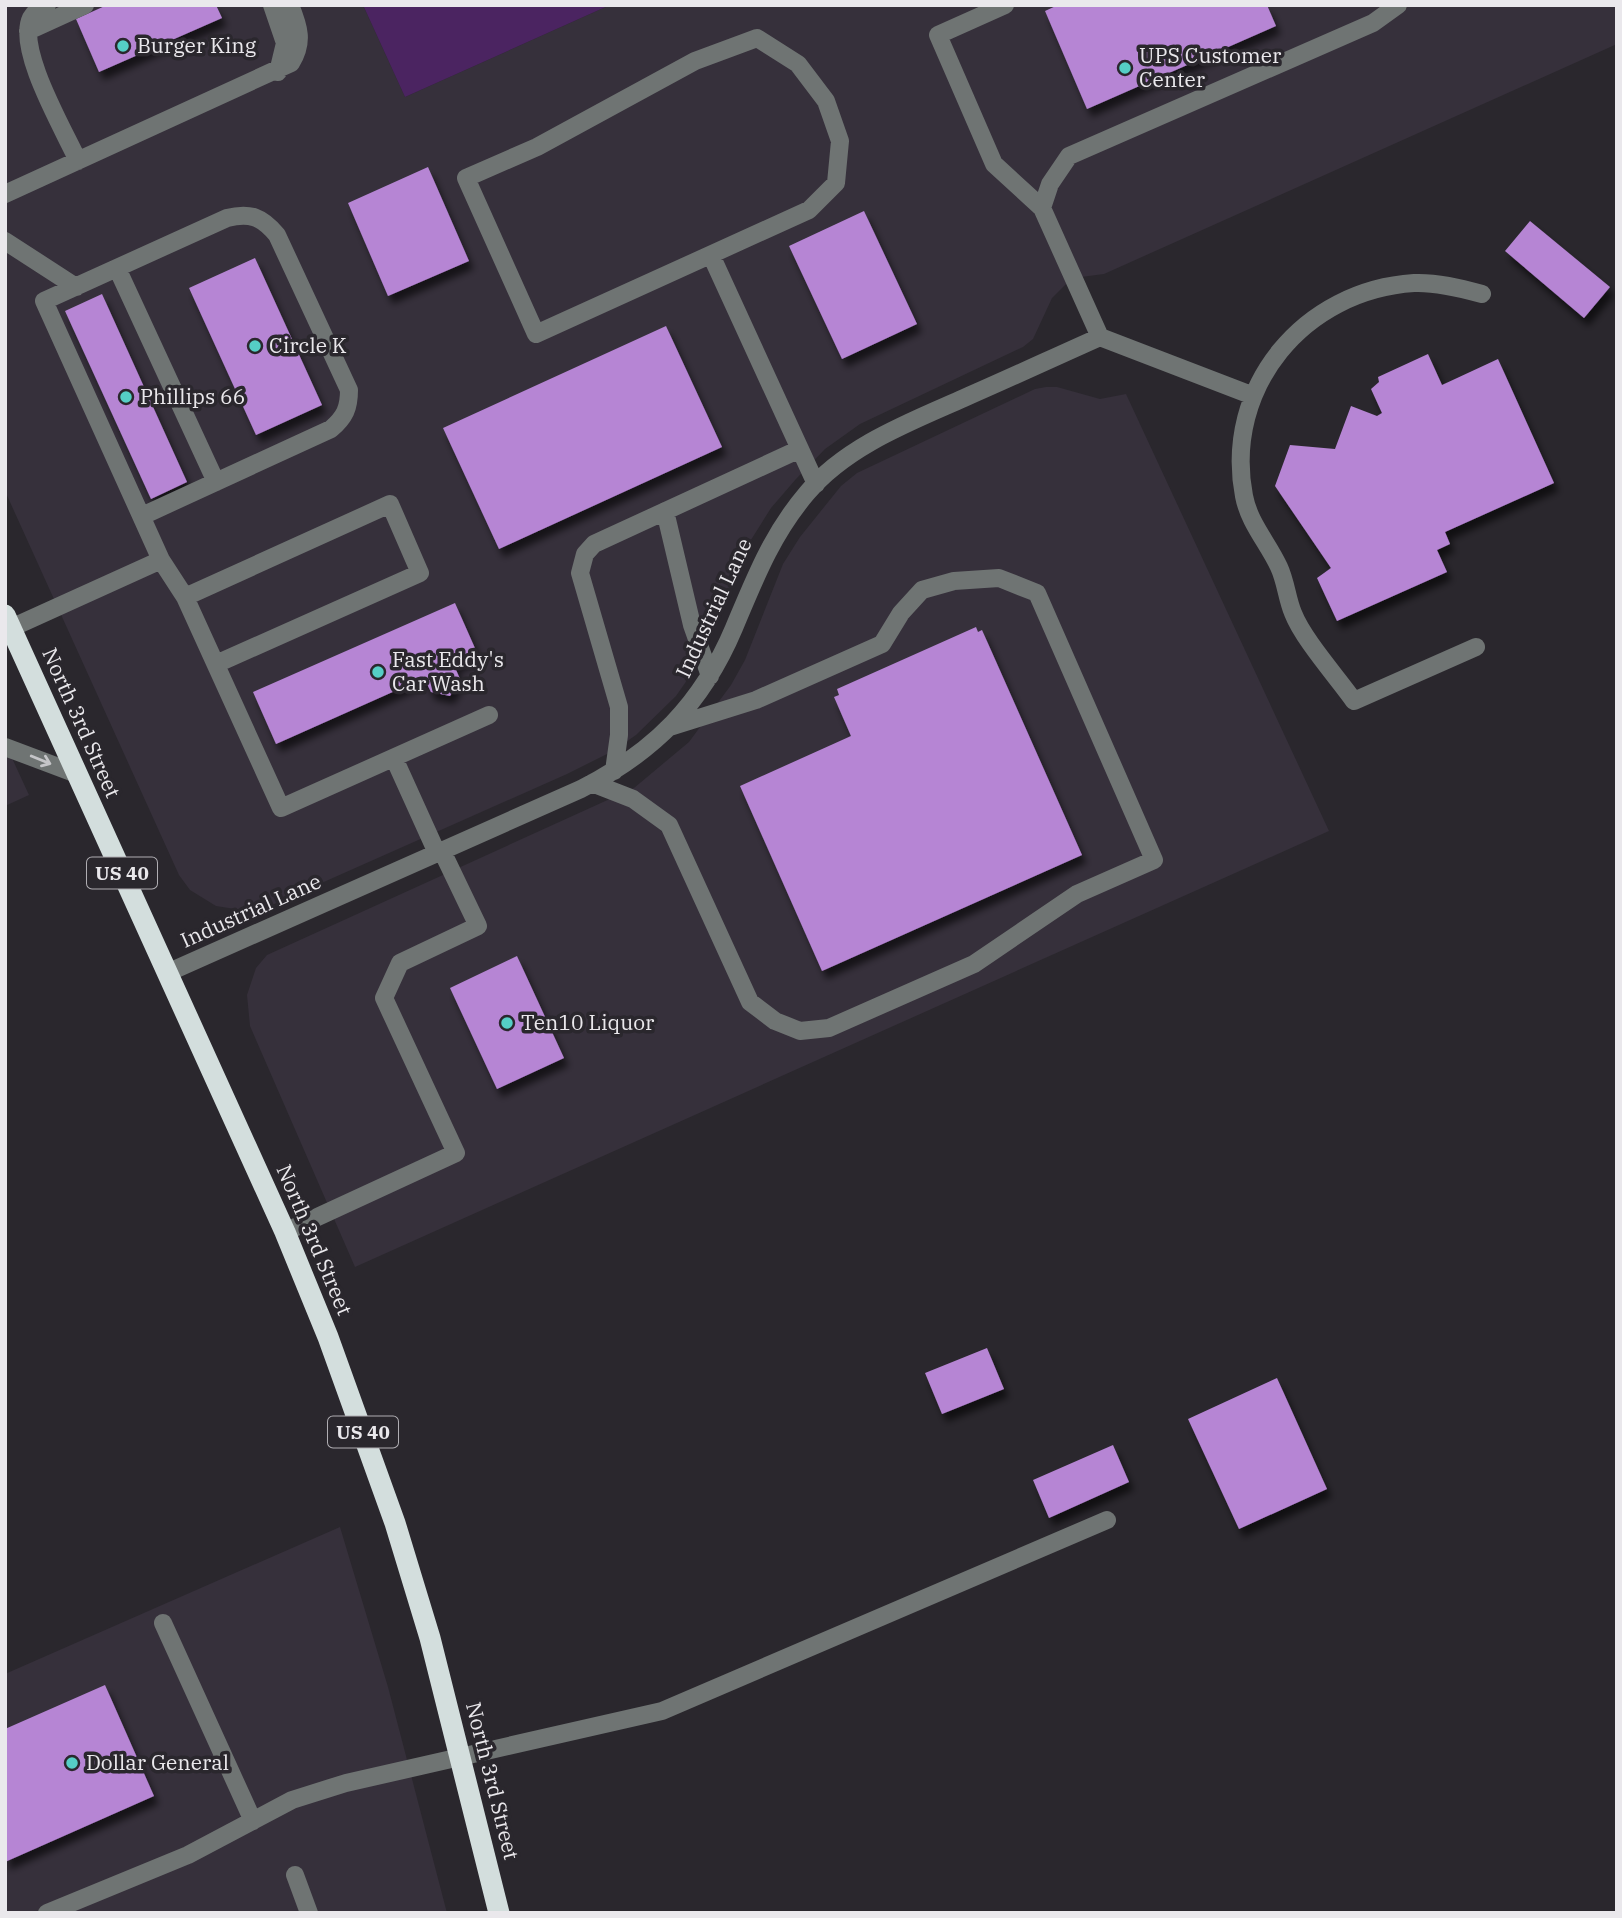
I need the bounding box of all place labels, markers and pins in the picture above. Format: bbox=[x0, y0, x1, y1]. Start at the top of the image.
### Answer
place label: Burger King bbox=[137, 31, 257, 59]
marker: Burger King bbox=[115, 38, 131, 54]
place label: UPS Customer Center bbox=[1139, 41, 1282, 93]
marker: UPS Customer Center bbox=[1117, 60, 1133, 76]
place label: Circle K bbox=[269, 331, 347, 359]
marker: Circle K bbox=[247, 338, 263, 354]
place label: Phillips 66 bbox=[140, 382, 245, 410]
marker: Phillips 66 bbox=[118, 389, 134, 405]
place label: Fast Eddy's Car Wash bbox=[392, 645, 504, 697]
marker: Fast Eddy's Car Wash bbox=[370, 664, 386, 680]
place label: Ten10 Liquor bbox=[521, 1008, 655, 1036]
marker: Ten10 Liquor bbox=[499, 1015, 515, 1031]
place label: Dollar General bbox=[86, 1748, 229, 1776]
marker: Dollar General bbox=[64, 1755, 80, 1771]

